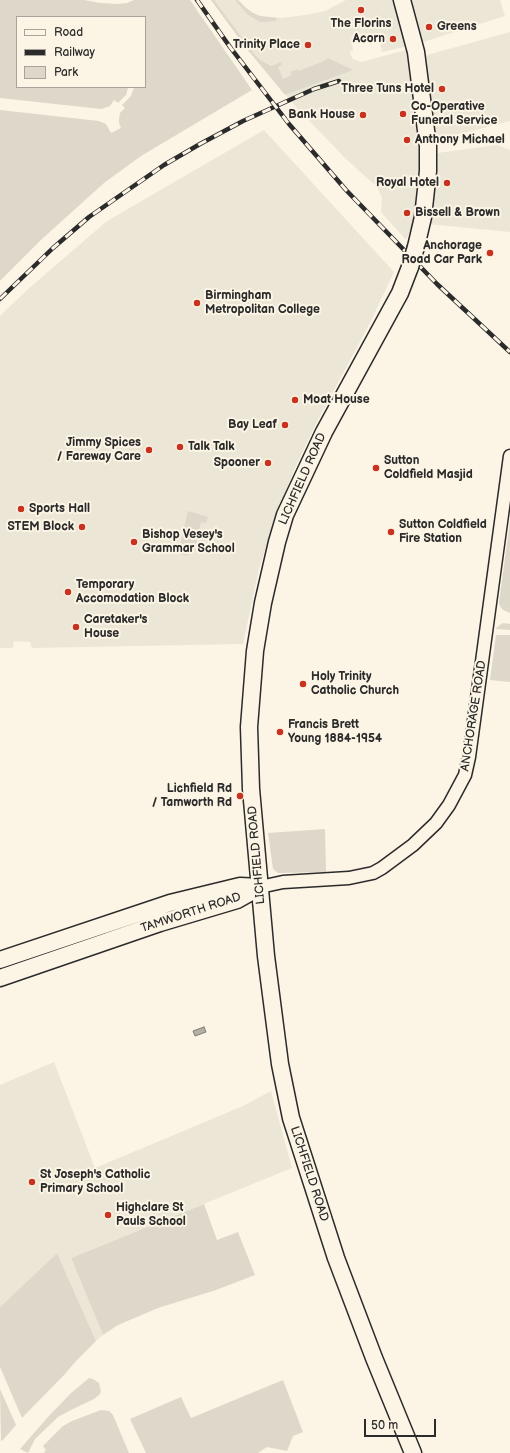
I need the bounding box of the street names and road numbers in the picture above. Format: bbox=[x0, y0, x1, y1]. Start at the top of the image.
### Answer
street label: LICHFIELD ROAD bbox=[276, 431, 330, 527]
street label: ANCHORAGE ROAD bbox=[458, 660, 490, 772]
street label: LICHFIELD ROAD bbox=[246, 805, 268, 905]
street label: TAMWORTH ROAD bbox=[139, 890, 243, 936]
street label: LICHFIELD ROAD bbox=[287, 1125, 331, 1223]

